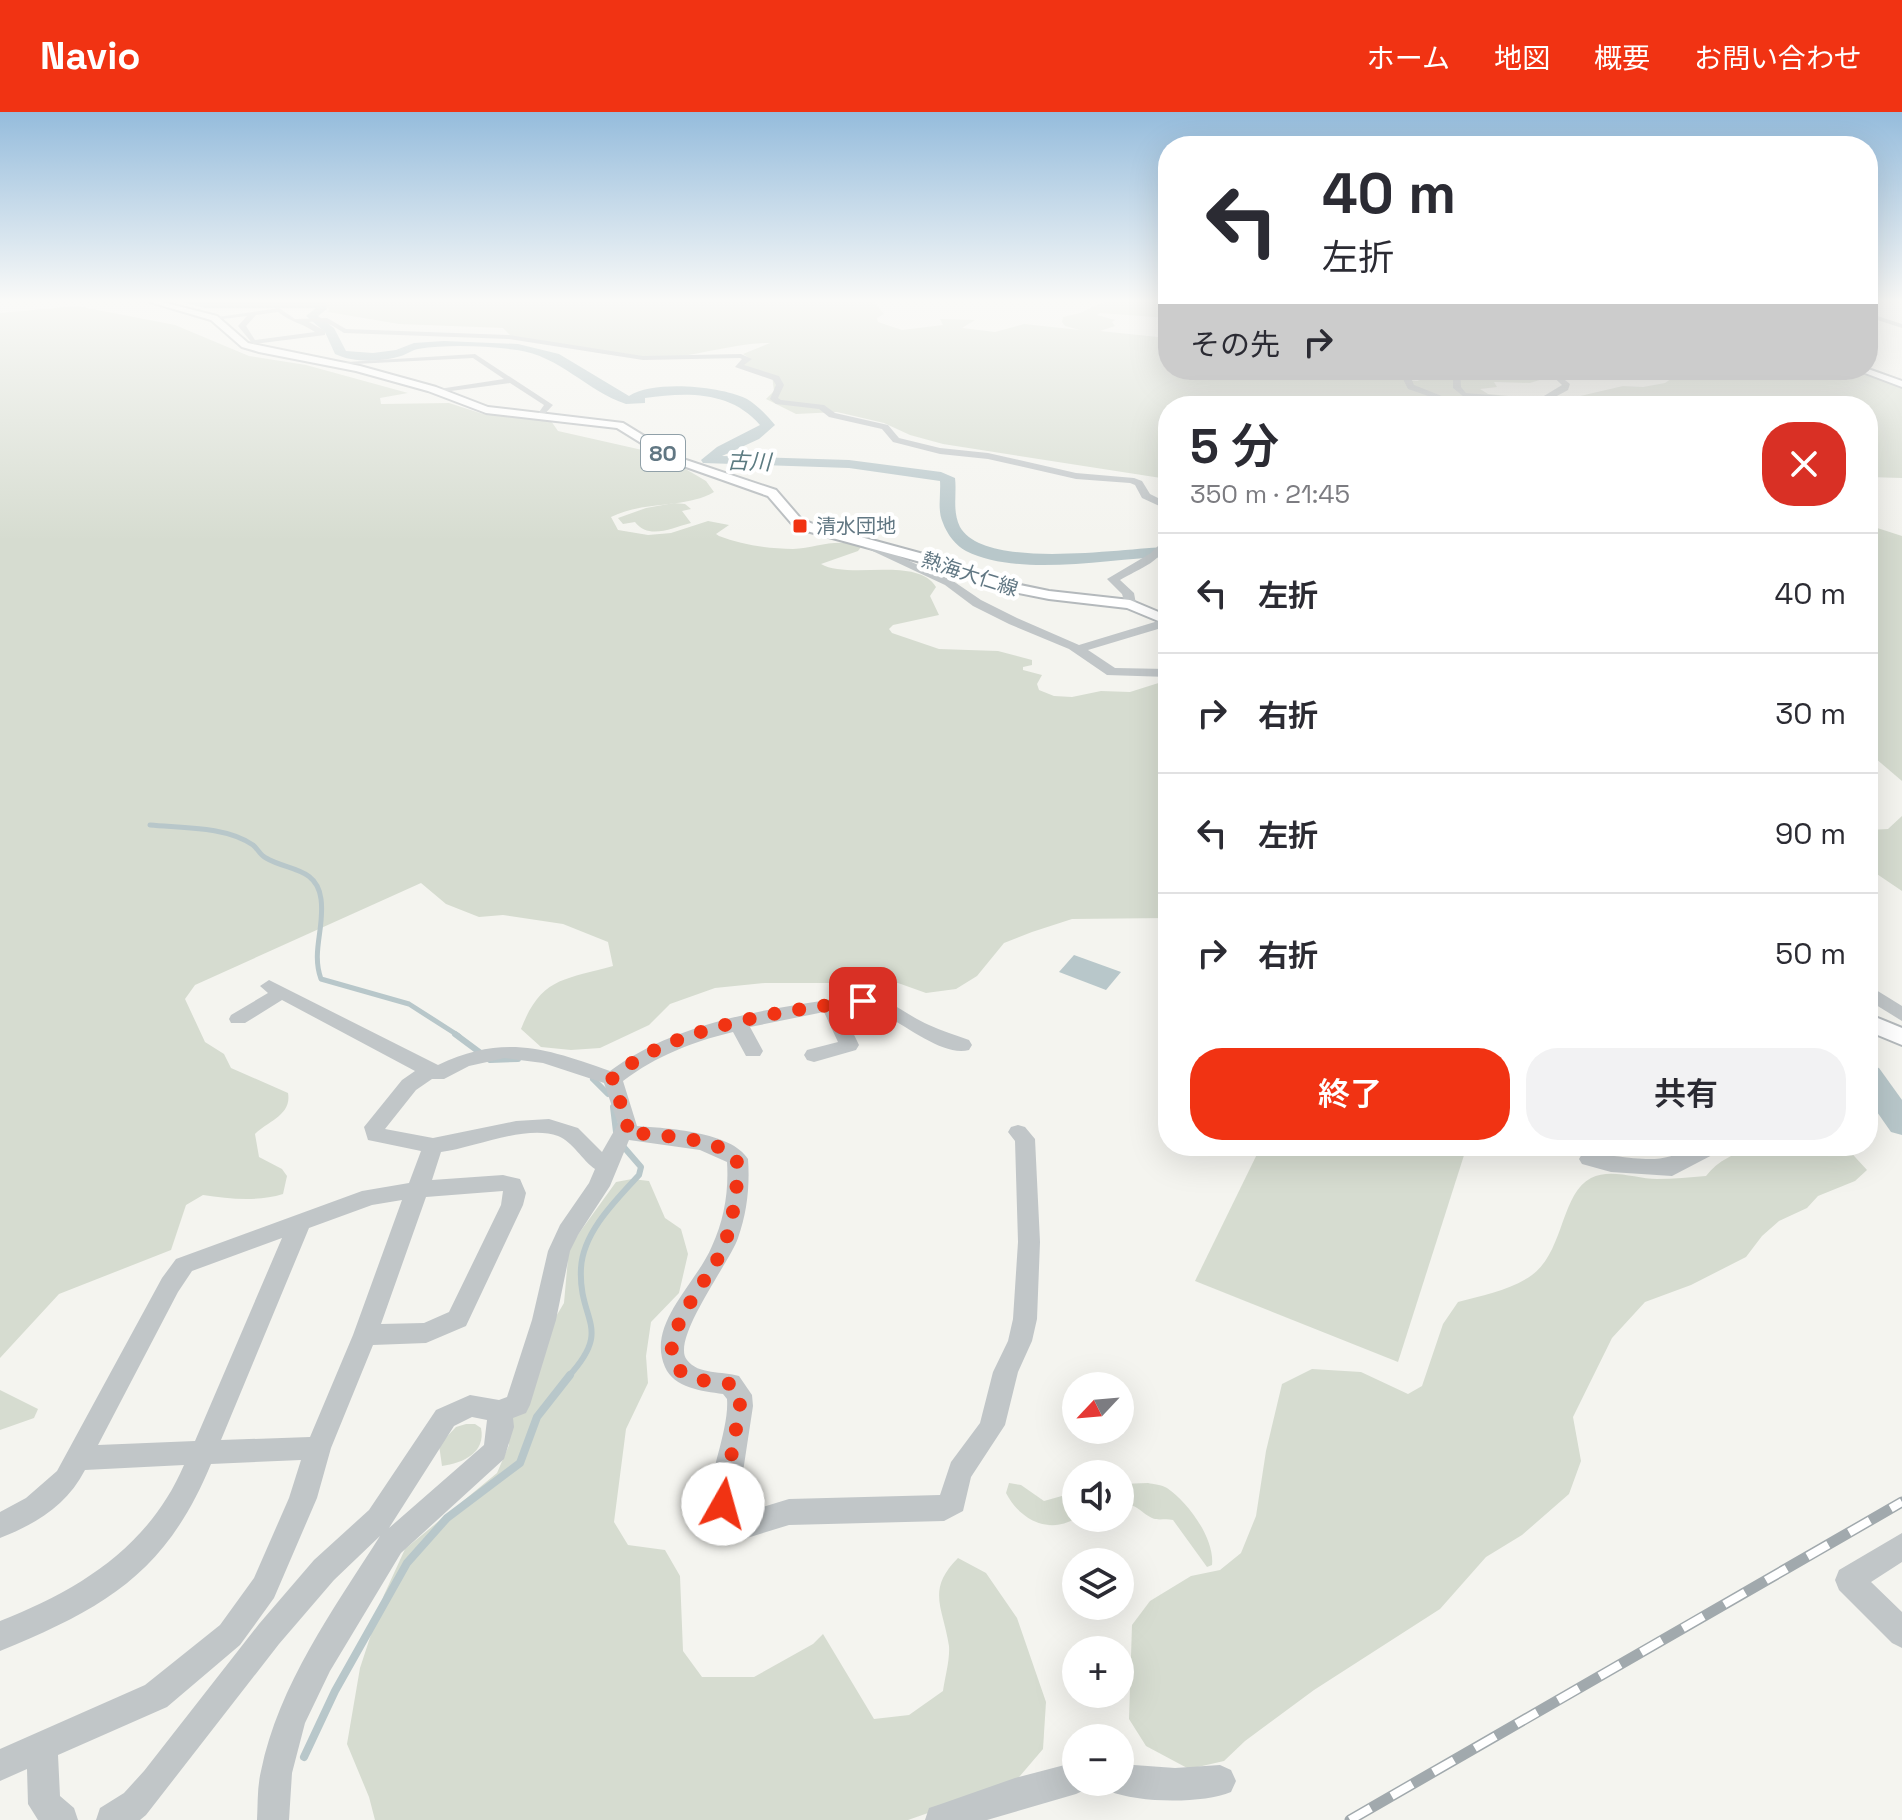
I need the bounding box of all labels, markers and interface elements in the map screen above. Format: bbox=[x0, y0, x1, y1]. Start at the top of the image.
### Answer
text: Navio bbox=[40, 32, 141, 80]
text: ホーム bbox=[1367, 40, 1450, 76]
text: 地図 bbox=[1494, 40, 1550, 76]
text: 概要 bbox=[1594, 40, 1650, 76]
text: お問い合わせ bbox=[1694, 40, 1862, 76]
text: 40 m bbox=[1322, 158, 1456, 229]
icon: left bbox=[1190, 168, 1294, 272]
text: 左折 bbox=[1322, 235, 1394, 281]
icon: right bbox=[1296, 320, 1340, 364]
text: その先 bbox=[1190, 325, 1280, 364]
text: 5 分 bbox=[1190, 416, 1279, 477]
button: close bbox=[1762, 422, 1846, 506]
road number: 80 bbox=[641, 435, 685, 471]
water label: 古川 bbox=[727, 446, 773, 476]
text: 350 m · 21:45 bbox=[1190, 477, 1350, 511]
place label: 清水団地 bbox=[816, 513, 896, 539]
marker: 清水団地 bbox=[791, 517, 809, 535]
street label: 熱海大仁線 bbox=[918, 546, 1022, 602]
icon: left bbox=[1190, 571, 1234, 615]
text: 40 m bbox=[1775, 574, 1846, 613]
text: 左折 bbox=[1258, 576, 1318, 615]
icon: right bbox=[1190, 691, 1234, 735]
text: 30 m bbox=[1775, 694, 1846, 733]
text: 右折 bbox=[1258, 696, 1318, 735]
icon: left bbox=[1190, 811, 1234, 855]
text: 90 m bbox=[1775, 814, 1846, 853]
text: 左折 bbox=[1258, 816, 1318, 855]
icon: right bbox=[1190, 931, 1234, 975]
text: 50 m bbox=[1775, 934, 1846, 973]
text: 右折 bbox=[1258, 936, 1318, 975]
pin bbox=[829, 967, 897, 1035]
icon: arrive bbox=[841, 979, 885, 1023]
button: 終了 bbox=[1190, 1048, 1510, 1140]
button: 共有 bbox=[1526, 1048, 1846, 1140]
north arrow bbox=[1062, 1372, 1134, 1444]
map controls bbox=[1062, 1372, 1134, 1796]
button: sound bbox=[1062, 1460, 1134, 1532]
position arrow bbox=[681, 1462, 765, 1546]
button: layers bbox=[1062, 1548, 1134, 1620]
button: + bbox=[1062, 1636, 1134, 1708]
button: − bbox=[1062, 1724, 1134, 1796]

